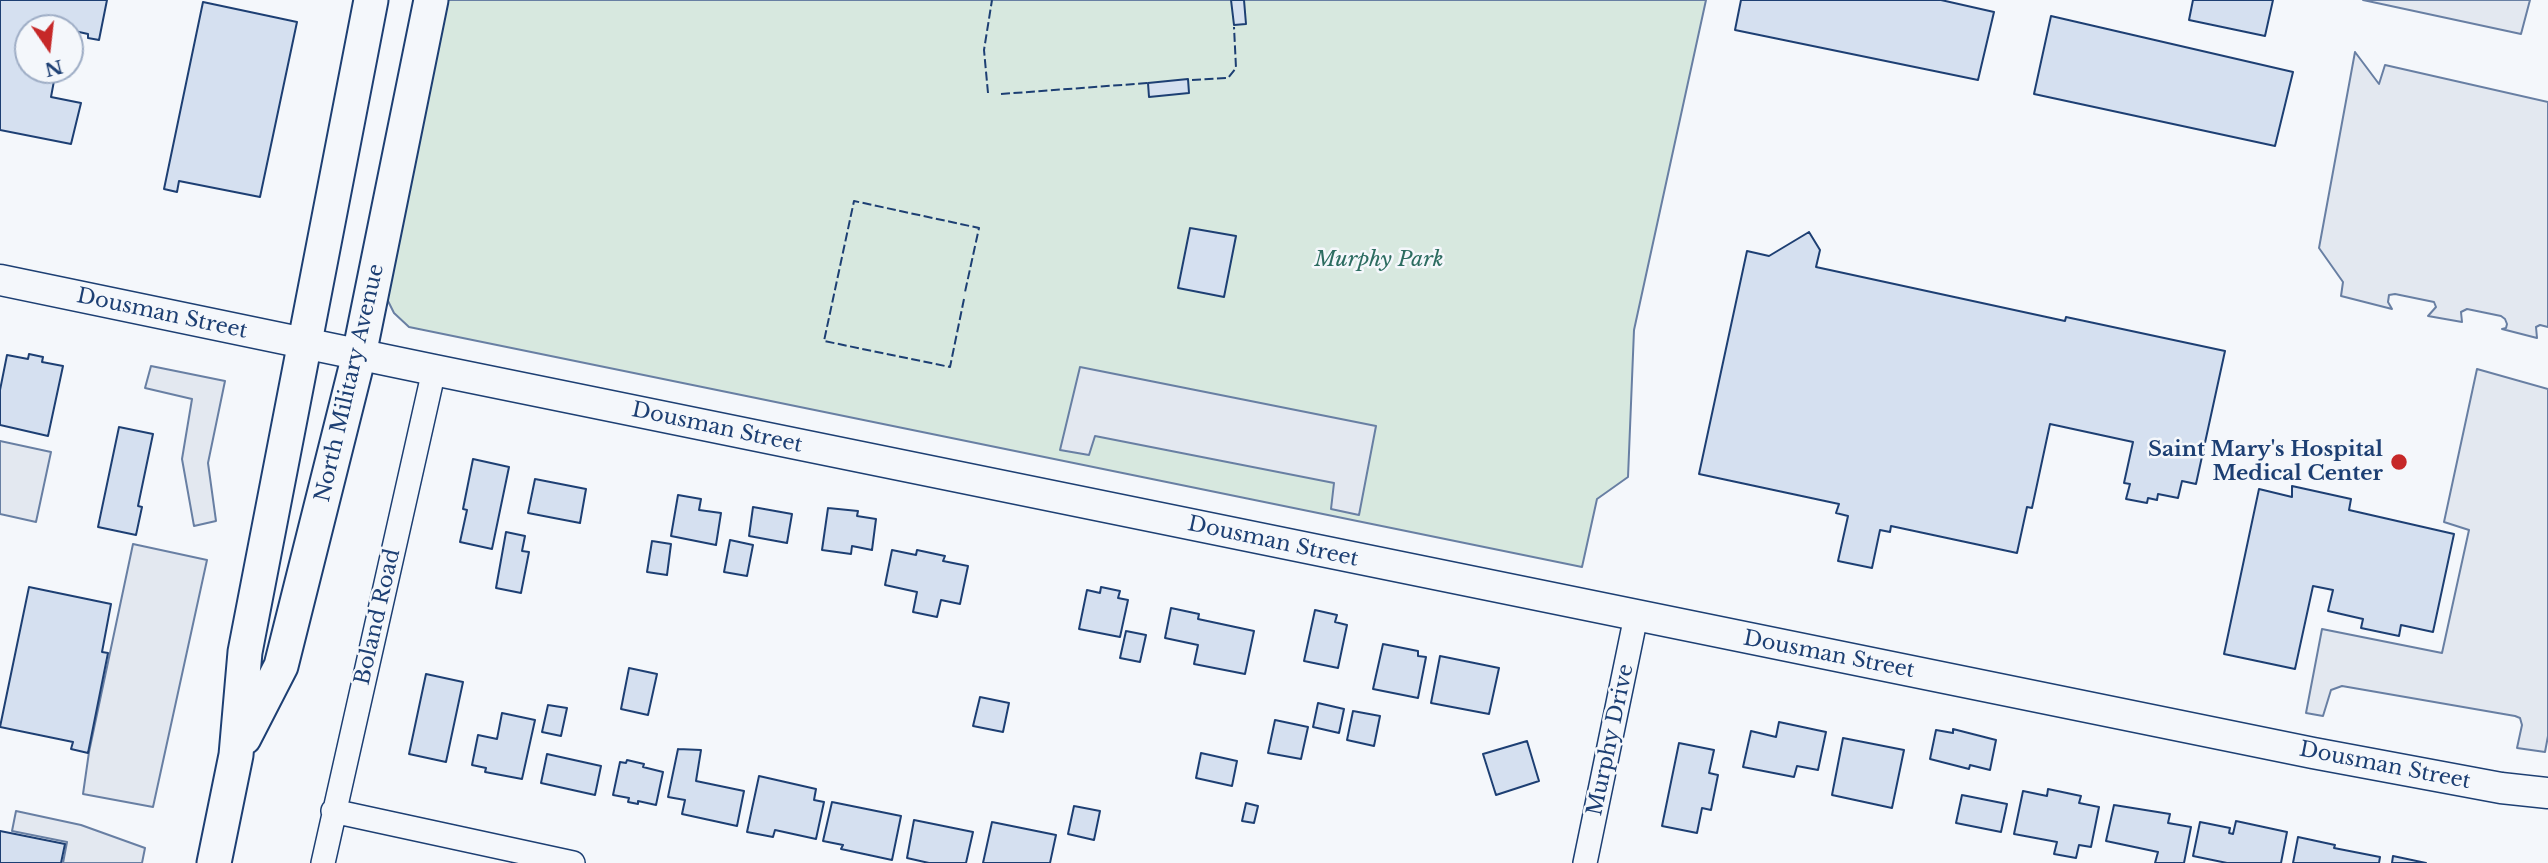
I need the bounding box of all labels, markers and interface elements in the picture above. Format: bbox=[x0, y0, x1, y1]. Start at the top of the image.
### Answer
north arrow bbox=[14, 14, 84, 84]
text: N bbox=[42, 55, 65, 81]
park label: Murphy Park bbox=[1315, 247, 1443, 273]
street label: North Military Avenue bbox=[310, 262, 390, 504]
street label: Dousman Street bbox=[74, 284, 250, 344]
street label: Dousman Street bbox=[629, 398, 805, 458]
place label: Saint Mary's Hospital Medical Center bbox=[2148, 437, 2383, 487]
marker: Saint Mary's Hospital Medical Center bbox=[2389, 452, 2409, 472]
street label: Dousman Street bbox=[1185, 512, 1361, 572]
street label: Boland Road bbox=[350, 547, 406, 687]
street label: Dousman Street bbox=[1741, 626, 1917, 684]
street label: Murphy Drive bbox=[1583, 662, 1639, 818]
street label: Dousman Street bbox=[2297, 737, 2473, 795]

